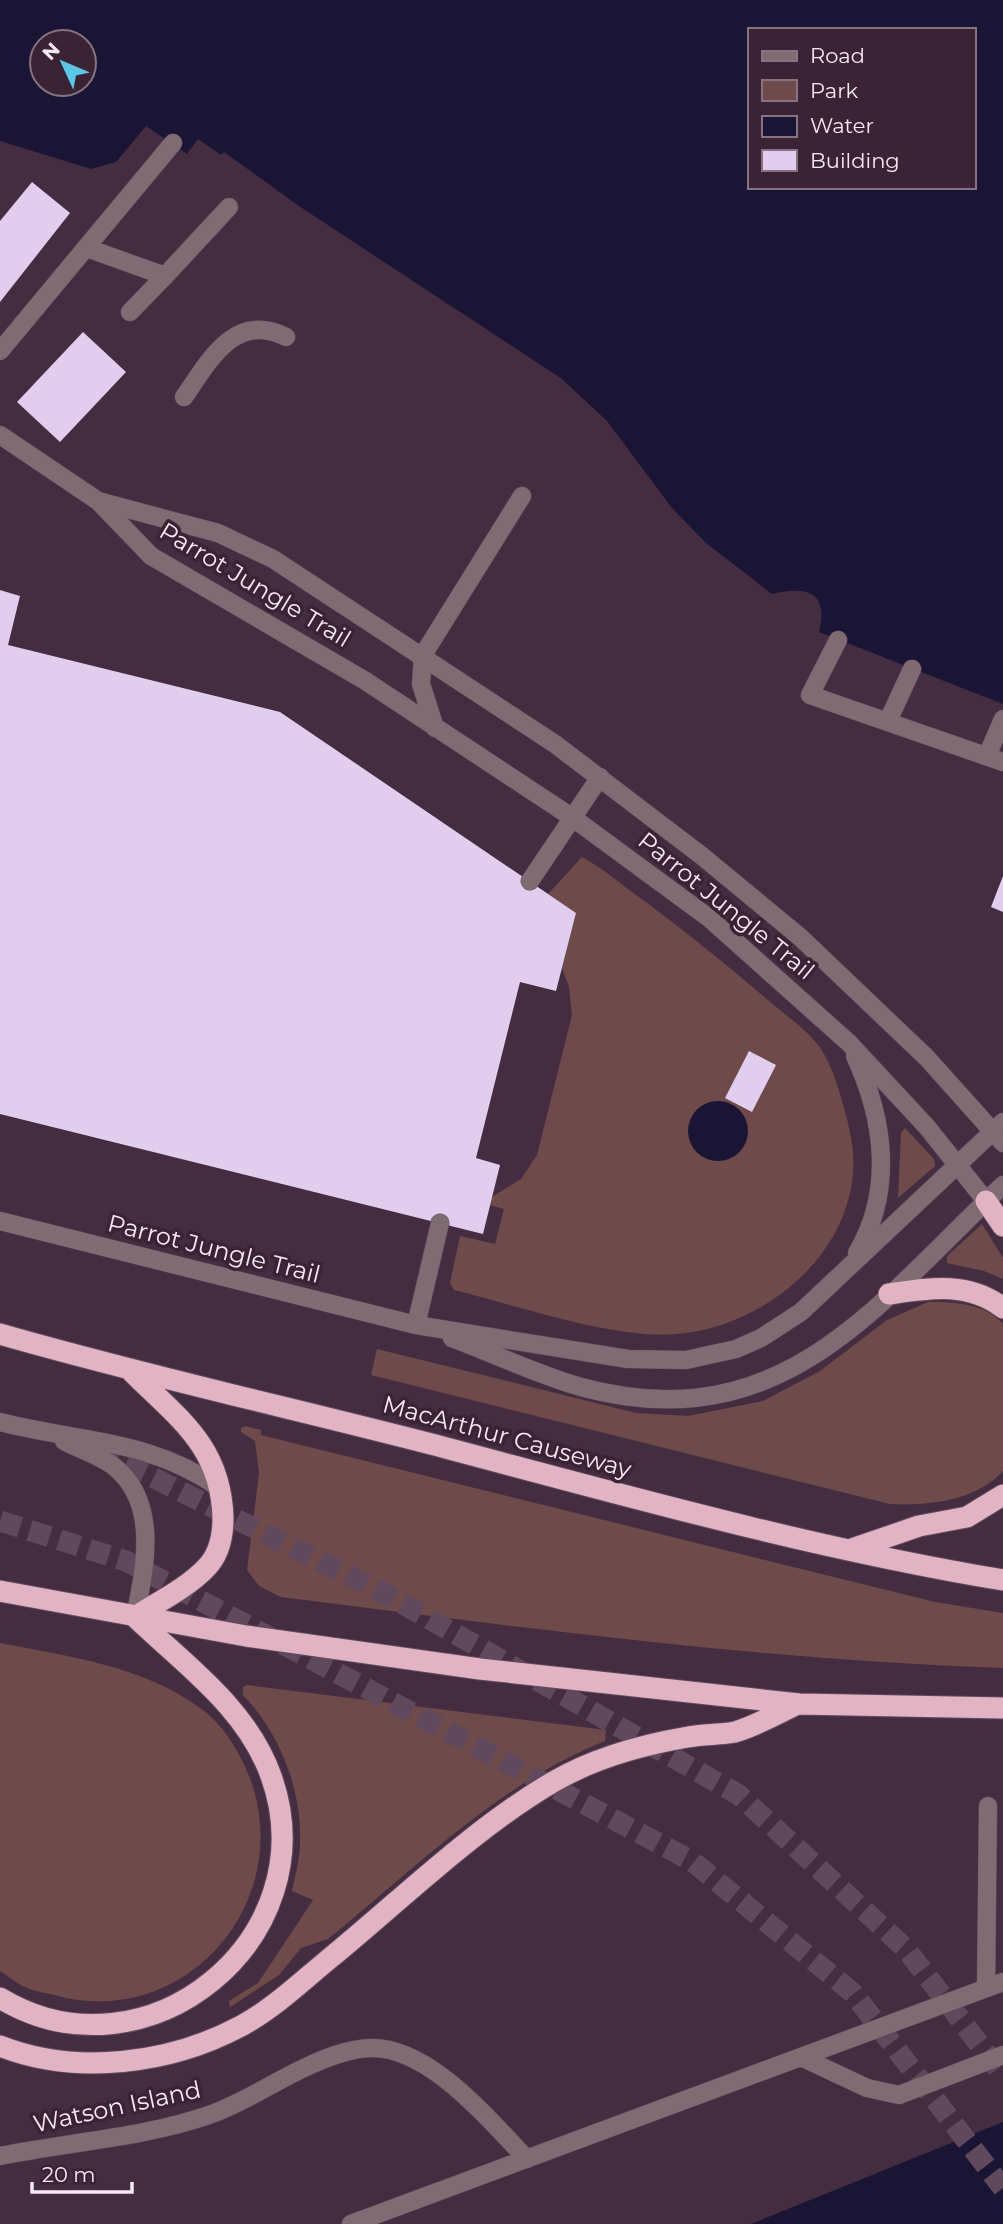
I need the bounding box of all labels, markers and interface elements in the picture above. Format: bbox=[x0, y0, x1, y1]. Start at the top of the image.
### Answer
north arrow bbox=[28, 28, 98, 98]
legend bbox=[748, 28, 975, 189]
text: N bbox=[38, 38, 65, 65]
text: Road bbox=[810, 43, 865, 68]
text: Park bbox=[810, 78, 858, 103]
text: Water bbox=[810, 113, 874, 138]
text: Building bbox=[810, 148, 900, 173]
street label: Parrot Jungle Trail bbox=[154, 516, 356, 653]
street label: Parrot Jungle Trail bbox=[632, 826, 820, 986]
street label: Parrot Jungle Trail bbox=[105, 1208, 323, 1289]
street label: MacArthur Causeway bbox=[380, 1389, 635, 1484]
street label: Watson Island bbox=[30, 2075, 203, 2138]
scale bar bbox=[32, 2150, 131, 2194]
text: 20 m bbox=[42, 2162, 96, 2187]

